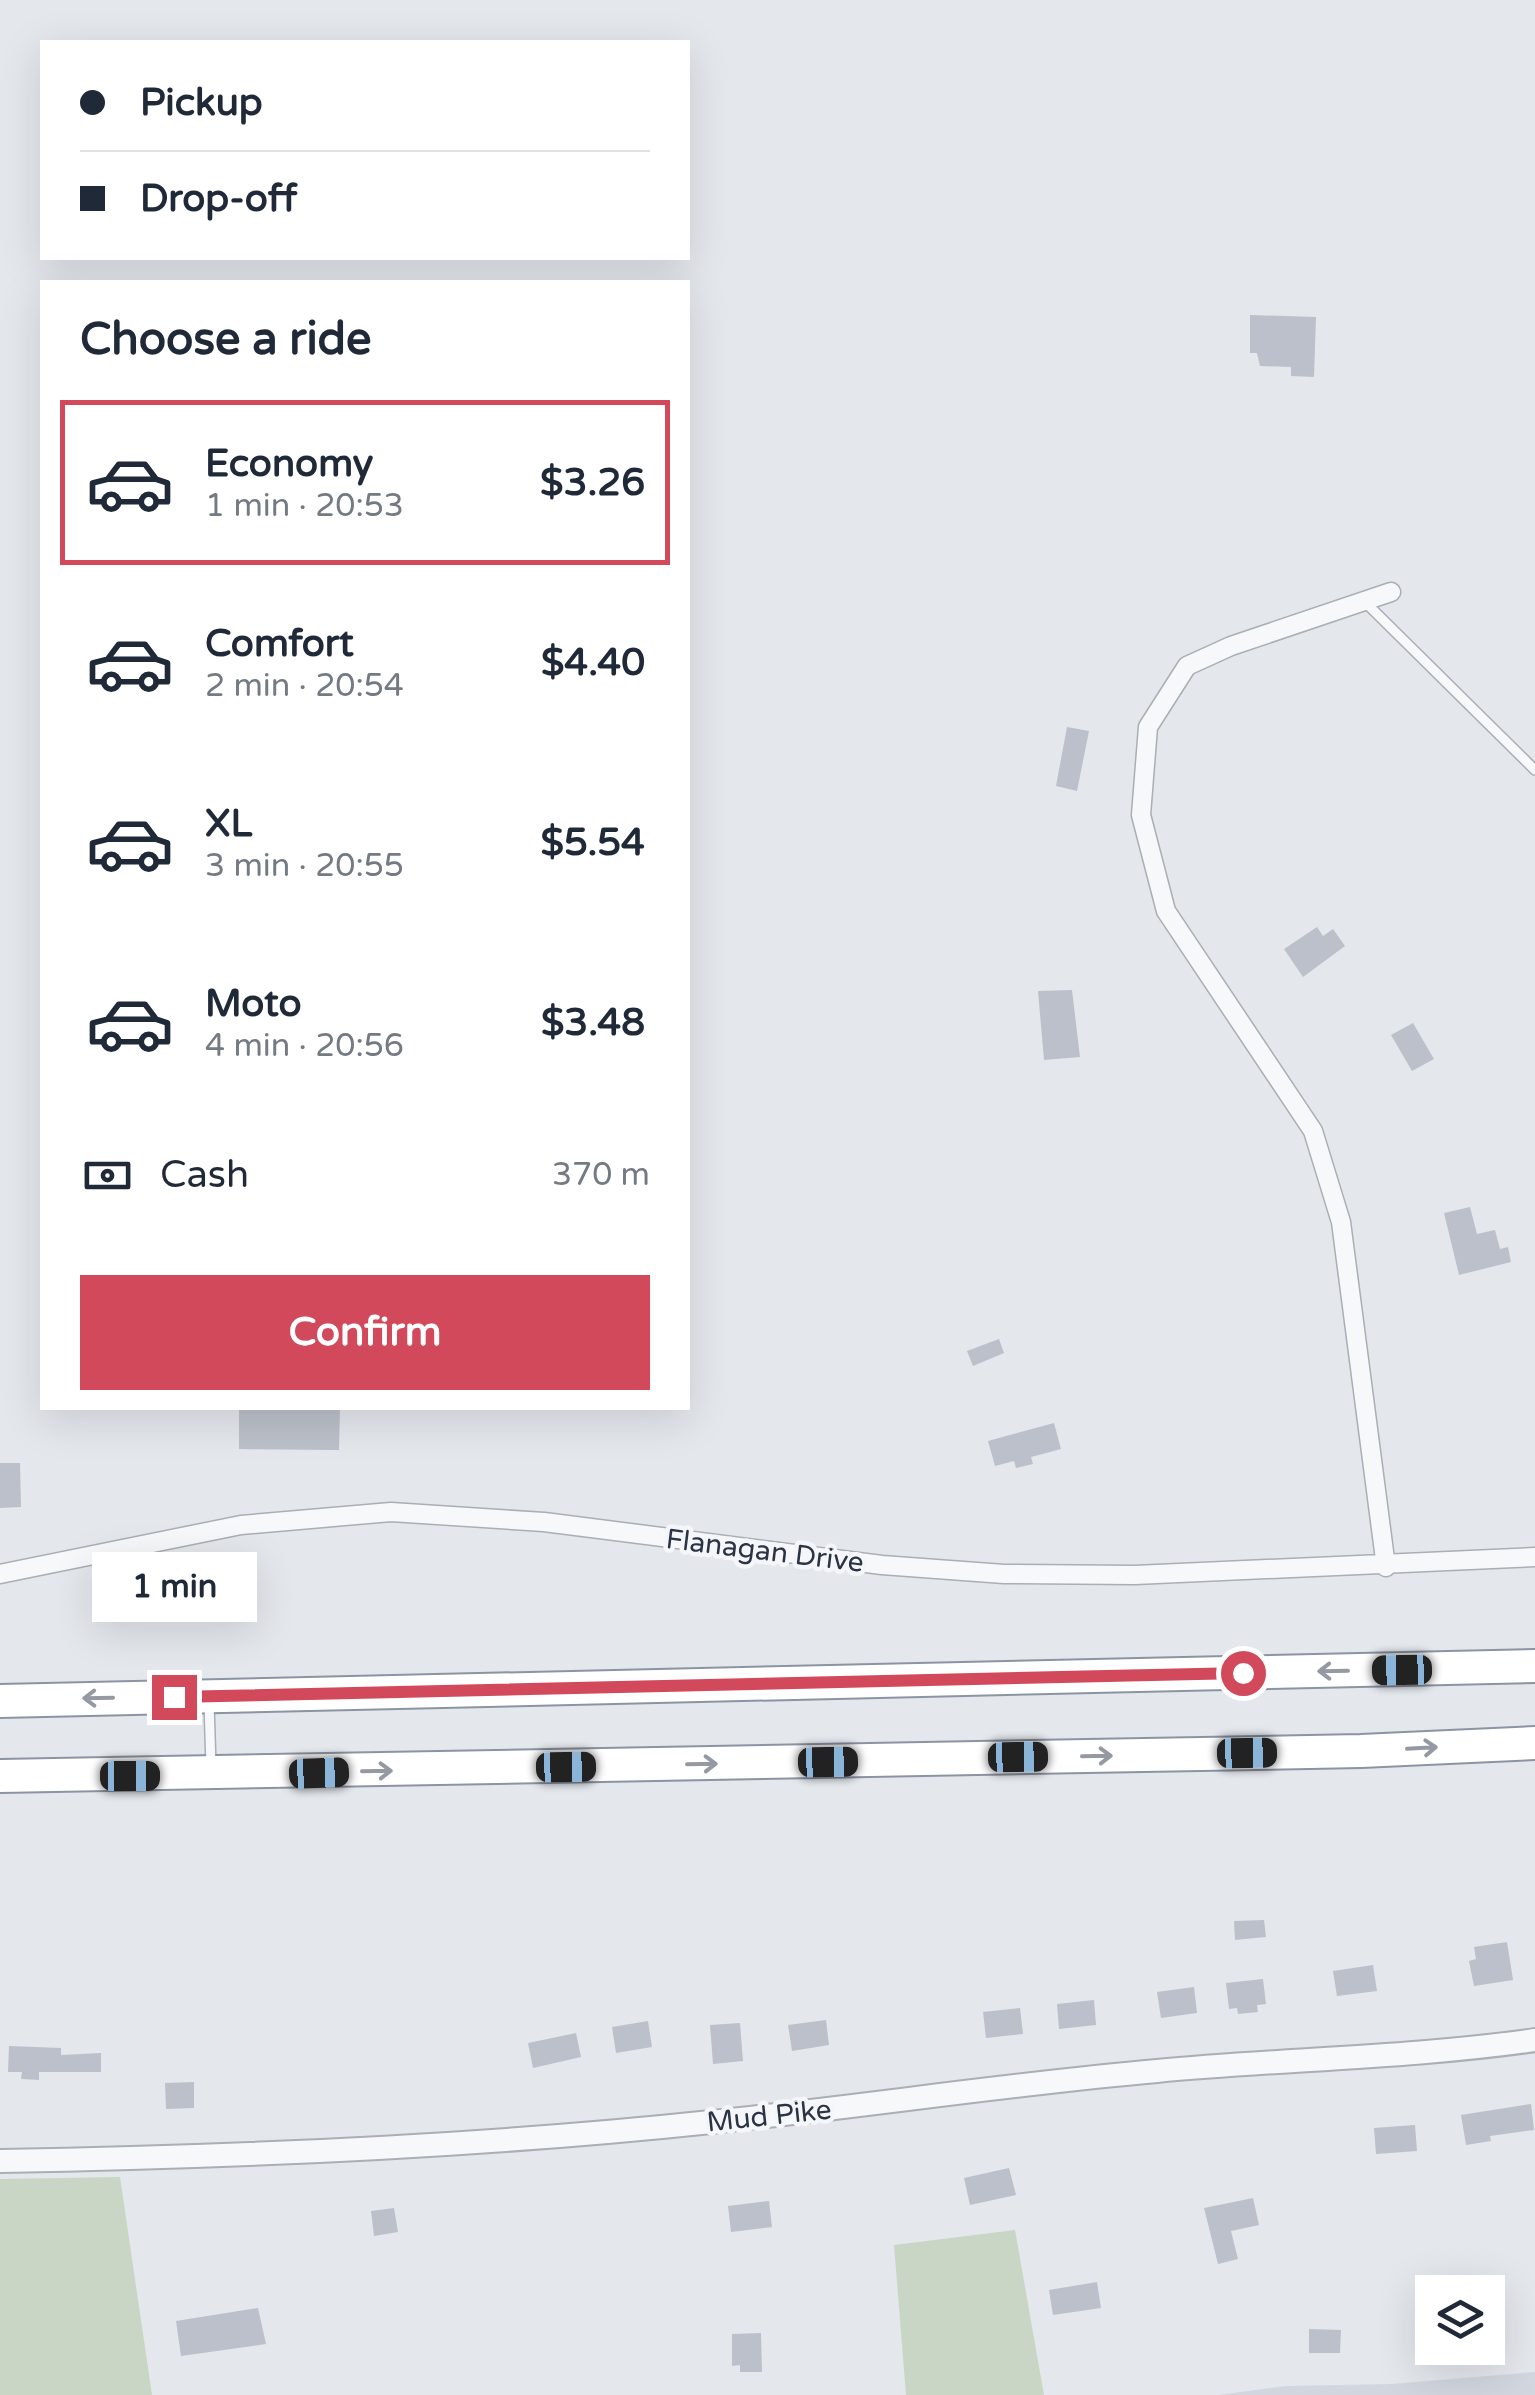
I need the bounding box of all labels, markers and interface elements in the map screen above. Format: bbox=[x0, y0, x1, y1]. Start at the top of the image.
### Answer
text: Pickup bbox=[140, 80, 263, 126]
text: Drop-off bbox=[140, 176, 297, 222]
text: Choose a ride bbox=[80, 313, 371, 367]
icon: car bbox=[85, 438, 175, 528]
text: Economy bbox=[205, 441, 373, 487]
text: $3.26 bbox=[540, 460, 645, 506]
text: 1 min · 20:53 bbox=[205, 487, 404, 525]
icon: car bbox=[85, 618, 175, 708]
text: Comfort bbox=[205, 621, 354, 667]
text: $4.40 bbox=[541, 640, 645, 686]
text: 2 min · 20:54 bbox=[205, 667, 404, 705]
icon: car bbox=[85, 798, 175, 888]
text: XL bbox=[205, 801, 252, 847]
text: $5.54 bbox=[540, 820, 645, 866]
text: 3 min · 20:55 bbox=[205, 847, 404, 885]
icon: car bbox=[85, 978, 175, 1068]
text: Moto bbox=[205, 981, 301, 1027]
text: $3.48 bbox=[541, 1000, 645, 1046]
text: 4 min · 20:56 bbox=[205, 1027, 404, 1065]
icon: cash bbox=[80, 1148, 135, 1203]
text: Cash bbox=[160, 1152, 249, 1198]
text: 370 m bbox=[552, 1156, 650, 1194]
button: Confirm bbox=[80, 1275, 650, 1390]
street label: Flanagan Drive bbox=[664, 1522, 866, 1580]
callout: 1 min bbox=[91, 1552, 256, 1622]
text: 1 min bbox=[132, 1568, 217, 1606]
route start bbox=[1221, 1651, 1266, 1696]
car bbox=[1372, 1654, 1432, 1686]
one-way arrow bbox=[1317, 1662, 1349, 1681]
route end bbox=[152, 1675, 197, 1720]
one-way arrow bbox=[82, 1689, 114, 1708]
car bbox=[1217, 1737, 1277, 1769]
one-way arrow bbox=[1406, 1738, 1438, 1757]
car bbox=[988, 1741, 1048, 1773]
car bbox=[798, 1746, 858, 1778]
one-way arrow bbox=[1080, 1746, 1113, 1766]
car bbox=[536, 1751, 596, 1783]
one-way arrow bbox=[686, 1755, 718, 1774]
car bbox=[288, 1757, 350, 1789]
car bbox=[100, 1761, 160, 1791]
one-way arrow bbox=[361, 1762, 393, 1781]
street label: Mud Pike bbox=[705, 2093, 833, 2139]
map controls bbox=[1415, 2275, 1505, 2365]
button: layers bbox=[1415, 2275, 1505, 2365]

